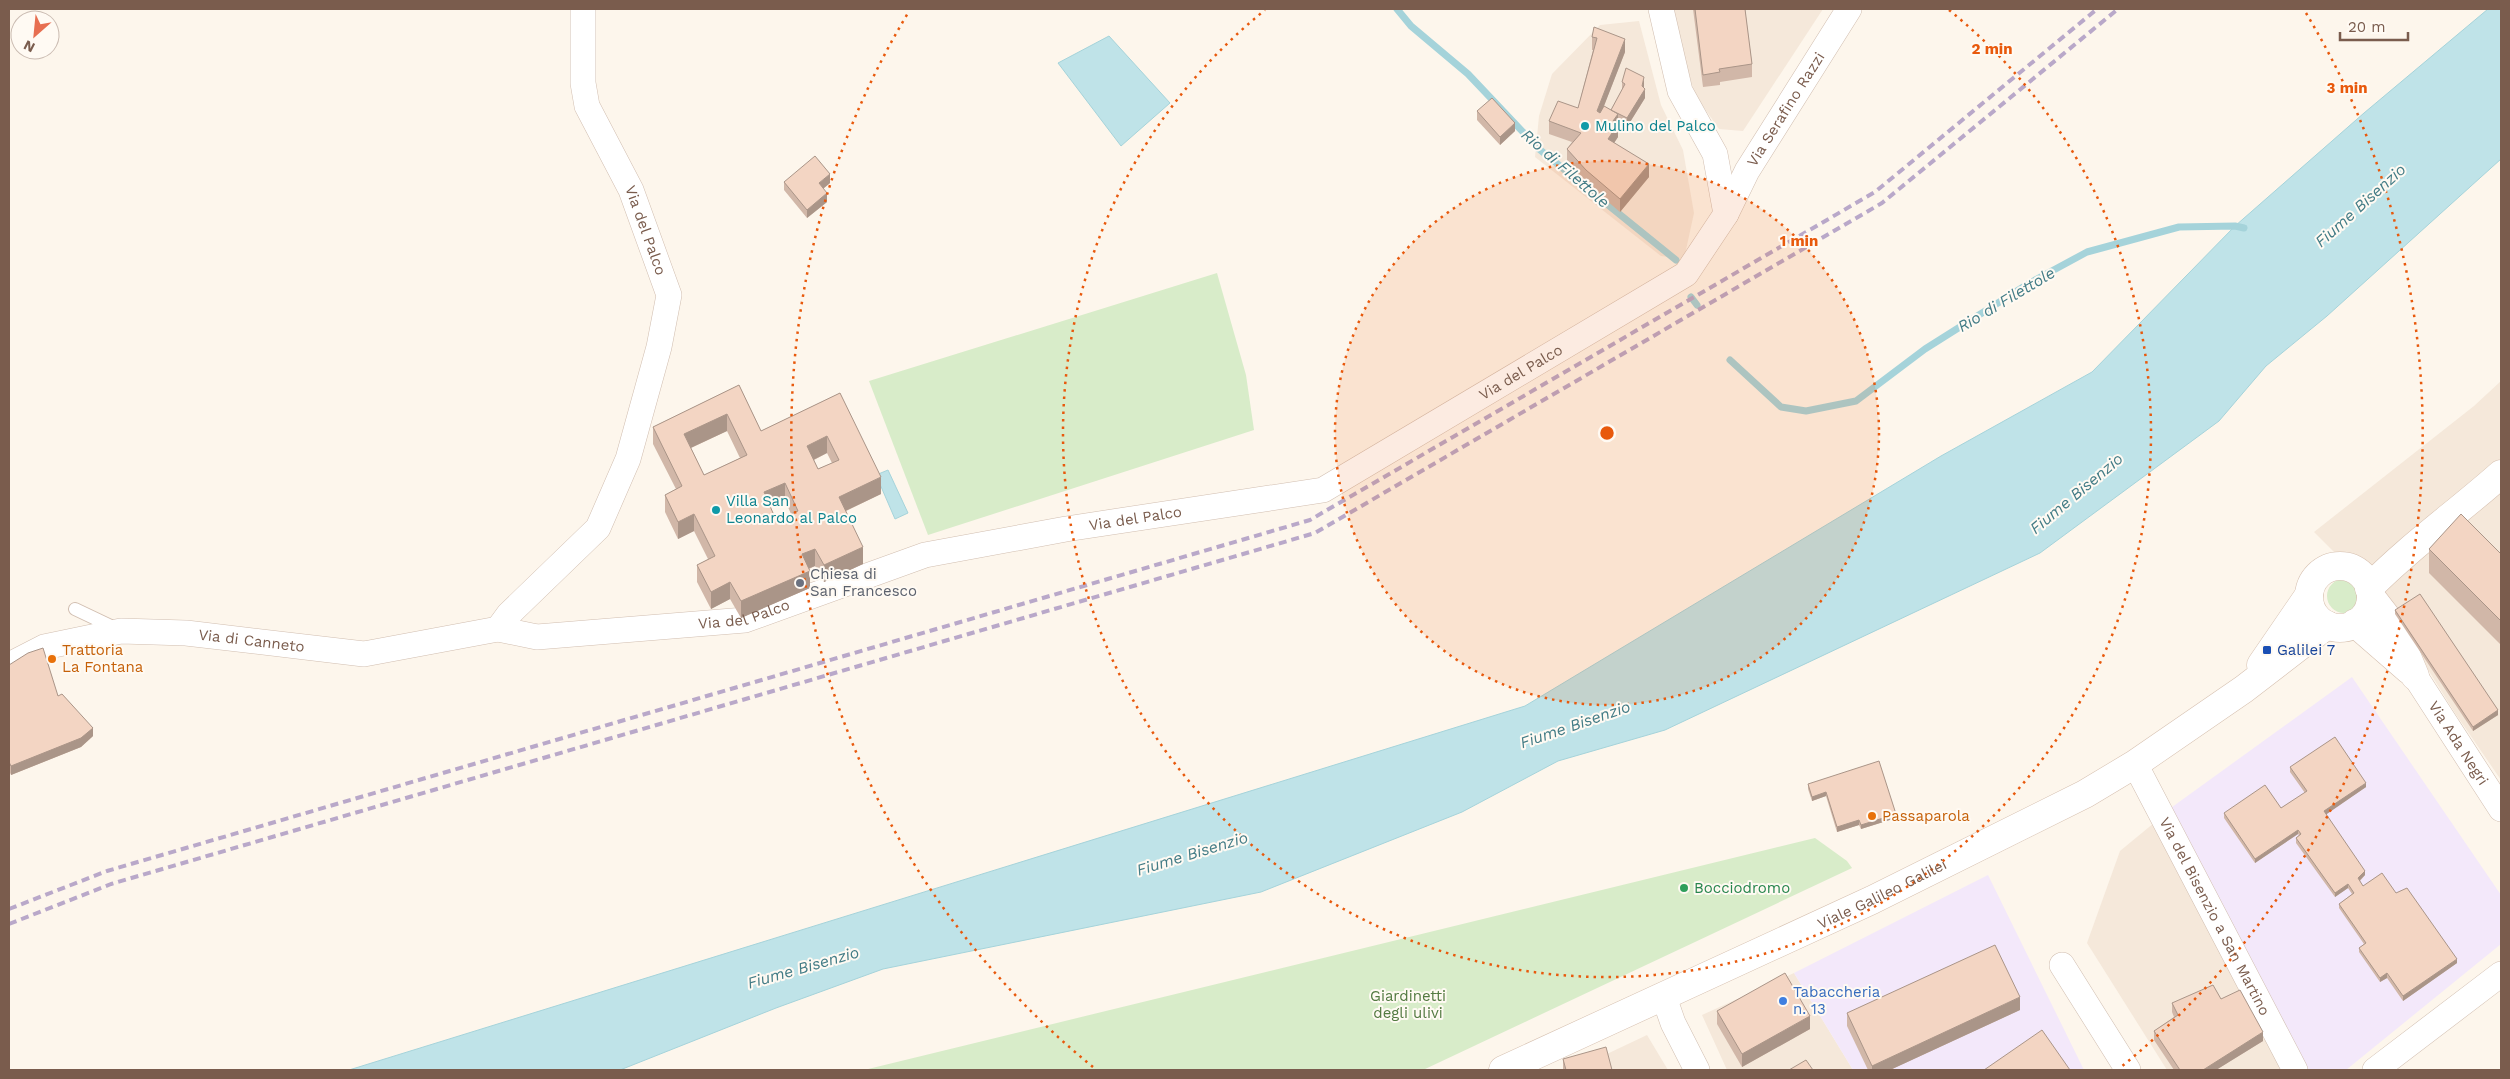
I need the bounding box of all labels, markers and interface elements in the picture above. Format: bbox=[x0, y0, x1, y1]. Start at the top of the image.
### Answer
north arrow bbox=[10, 10, 60, 60]
scale bar bbox=[2340, 10, 2408, 42]
text: 20 m bbox=[2348, 18, 2386, 36]
text: N bbox=[21, 37, 37, 56]
text: 2 min bbox=[1971, 40, 2013, 58]
street label: Via Serafino Razzi bbox=[1743, 49, 1828, 170]
text: 3 min bbox=[2327, 79, 2367, 97]
place label: Mulino del Palco bbox=[1595, 117, 1716, 135]
marker: Mulino del Palco bbox=[1579, 120, 1591, 132]
water label: Rio di Filettole bbox=[1518, 125, 1614, 212]
water label: Fiume Bisenzio bbox=[2311, 160, 2410, 251]
street label: Via del Palco bbox=[621, 183, 670, 278]
text: 1 min bbox=[1780, 232, 1818, 250]
water label: Rio di Filettole bbox=[1954, 263, 2059, 336]
street label: Via del Palco bbox=[1476, 341, 1566, 404]
centre of rings bbox=[1598, 424, 1616, 442]
water label: Fiume Bisenzio bbox=[2026, 449, 2127, 538]
place label: Villa San Leonardo al Palco bbox=[726, 492, 857, 527]
street label: Via del Palco bbox=[1088, 503, 1183, 534]
marker: Villa San Leonardo al Palco bbox=[710, 504, 722, 516]
place label: Chiesa di San Francesco bbox=[810, 565, 917, 600]
marker: Chiesa di San Francesco bbox=[794, 577, 806, 589]
street label: Via del Palco bbox=[697, 596, 792, 633]
street label: Via di Canneto bbox=[197, 626, 306, 656]
place label: Trattoria La Fontana bbox=[62, 641, 144, 676]
place label: Galilei 7 bbox=[2277, 641, 2335, 659]
marker: Galilei 7 bbox=[2261, 644, 2273, 656]
marker: Trattoria La Fontana bbox=[46, 653, 58, 665]
water label: Fiume Bisenzio bbox=[1517, 697, 1633, 752]
street label: Via Ada Negri bbox=[2425, 698, 2492, 789]
place label: Passaparola bbox=[1882, 807, 1970, 825]
marker: Passaparola bbox=[1866, 810, 1878, 822]
street label: Via del Bisenzio a San Martino bbox=[2155, 814, 2274, 1019]
water label: Fiume Bisenzio bbox=[1134, 828, 1250, 879]
street label: Viale Galileo Galilei bbox=[1815, 855, 1950, 933]
place label: Bocciodromo bbox=[1694, 879, 1790, 897]
marker: Bocciodromo bbox=[1678, 882, 1690, 894]
water label: Fiume Bisenzio bbox=[745, 942, 861, 993]
place label: Tabaccheria n. 13 bbox=[1793, 983, 1881, 1018]
park label: Giardinetti degli ulivi bbox=[1370, 987, 1446, 1022]
marker: Tabaccheria n. 13 bbox=[1777, 995, 1789, 1007]

